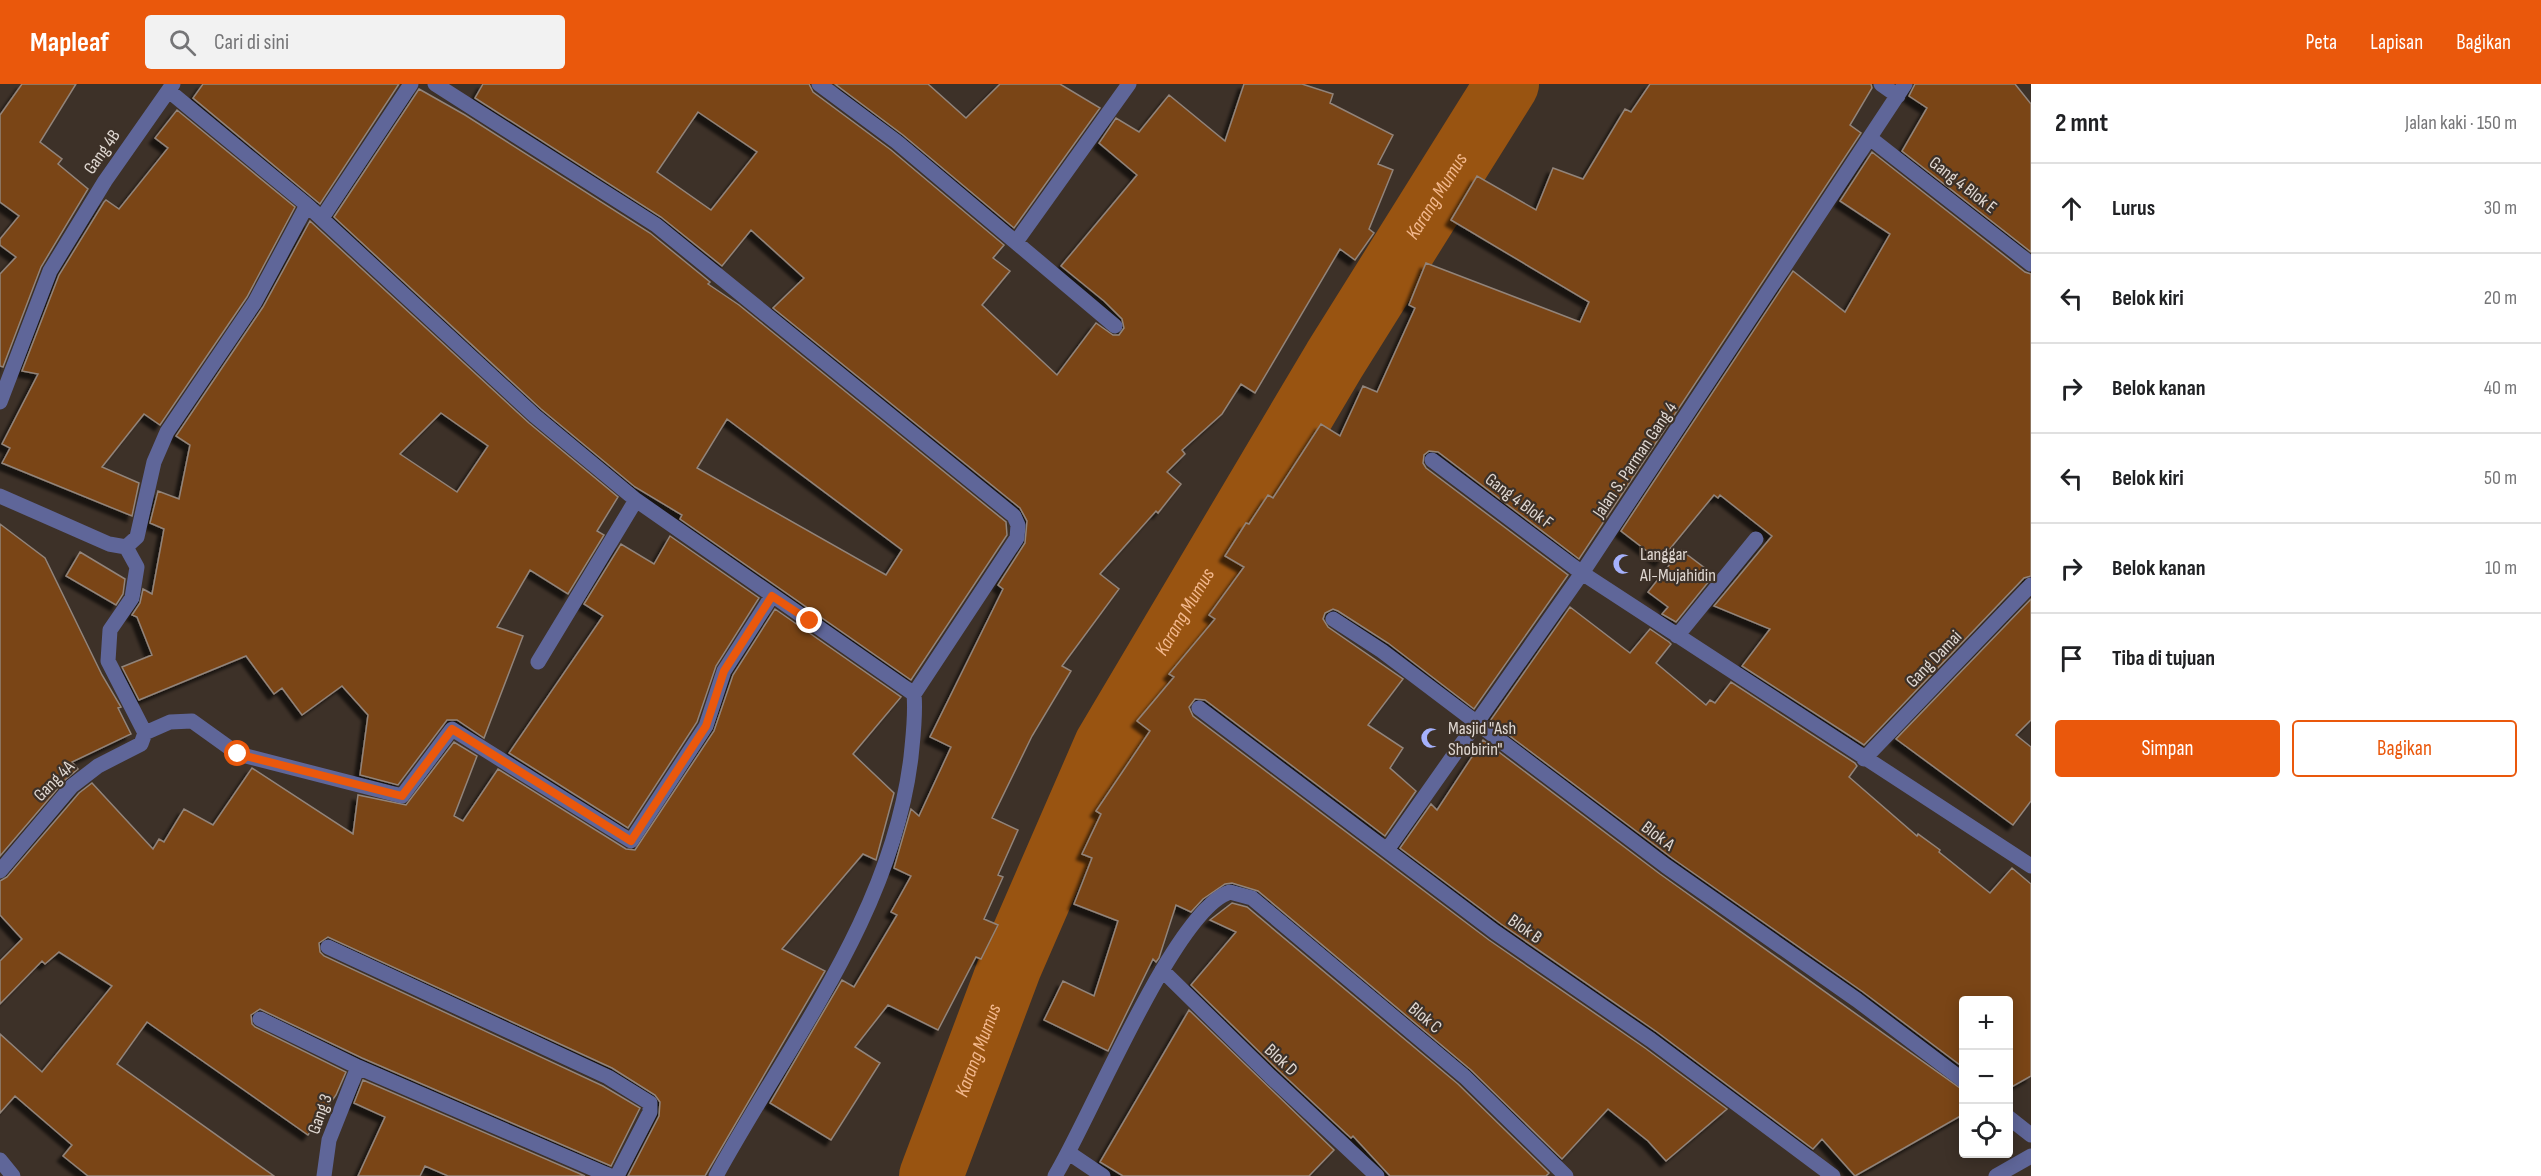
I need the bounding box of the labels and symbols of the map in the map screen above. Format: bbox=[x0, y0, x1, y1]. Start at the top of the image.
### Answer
street label: Gang 4B bbox=[79, 126, 125, 178]
water label: Karang Mumus bbox=[1401, 149, 1473, 244]
street label: Gang 4 Blok E bbox=[1925, 152, 2001, 218]
street label: Jalan S. Parman Gang 4 bbox=[1588, 398, 1682, 523]
street label: Gang 4 Blok F bbox=[1481, 469, 1557, 533]
place label: Langgar Al-Mujahidin bbox=[1639, 544, 1716, 586]
mosque icon: Langgar Al-Mujahidin bbox=[1611, 552, 1635, 576]
water label: Karang Mumus bbox=[1150, 564, 1220, 660]
route end bbox=[796, 607, 822, 633]
street label: Gang Damai bbox=[1902, 626, 1966, 692]
place label: Masjid "Ash Shobirin" bbox=[1448, 718, 1516, 760]
mosque icon: Masjid "Ash Shobirin" bbox=[1419, 726, 1443, 750]
route start bbox=[224, 740, 250, 766]
street label: Gang 4A bbox=[29, 756, 79, 806]
street label: Blok A bbox=[1637, 817, 1679, 855]
street label: Blok B bbox=[1504, 910, 1546, 948]
street label: Blok C bbox=[1404, 998, 1446, 1038]
water label: Karang Mumus bbox=[950, 1001, 1007, 1100]
street label: Blok D bbox=[1260, 1040, 1302, 1080]
street label: Gang 3 bbox=[303, 1091, 337, 1137]

